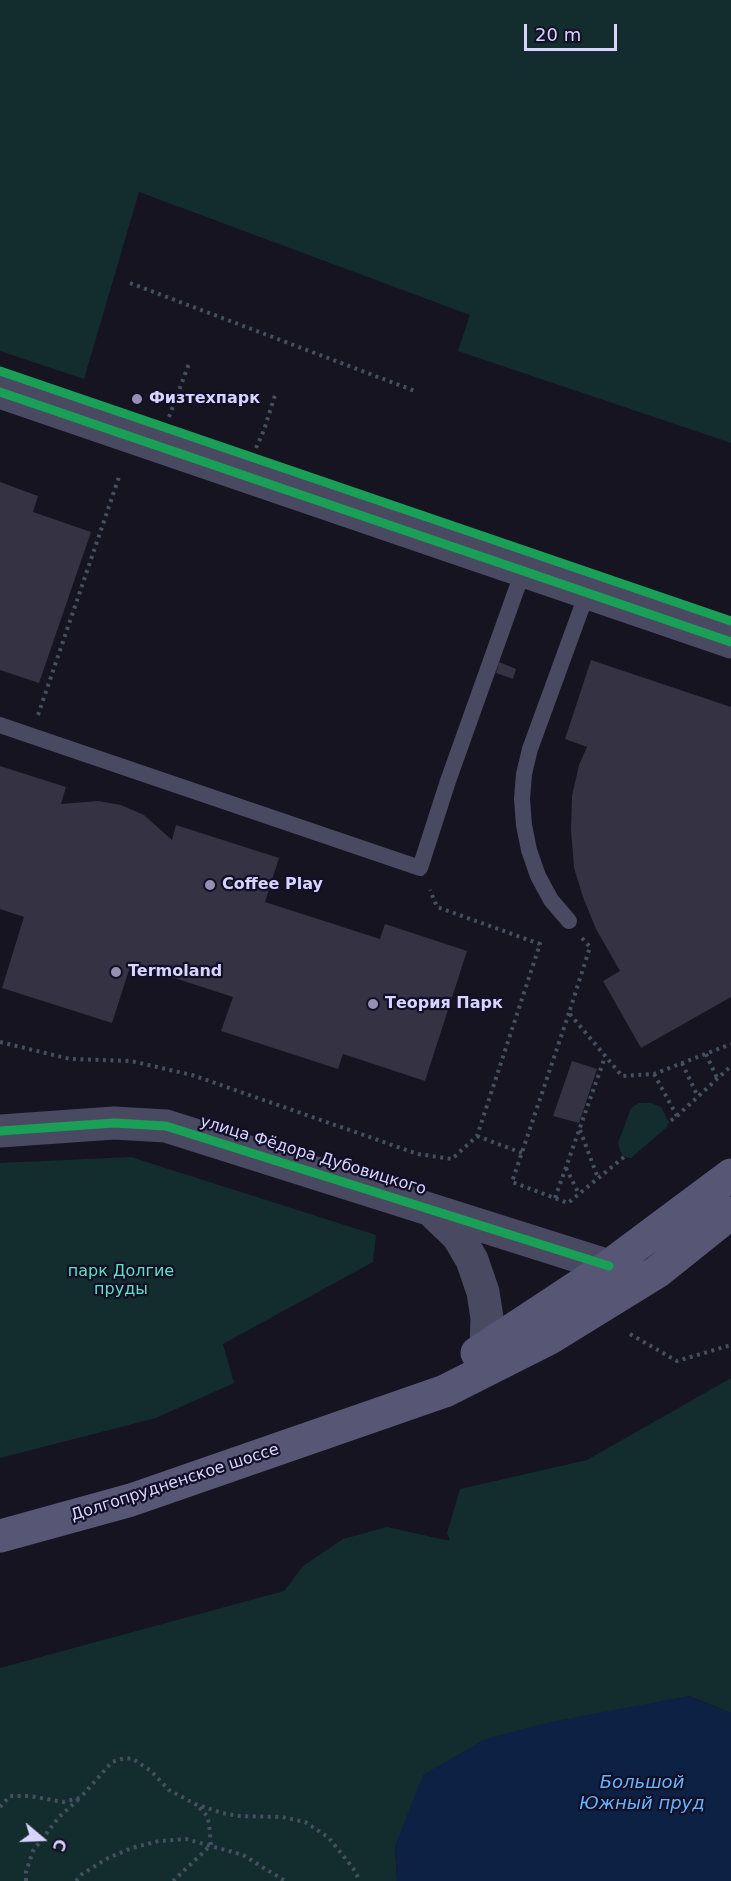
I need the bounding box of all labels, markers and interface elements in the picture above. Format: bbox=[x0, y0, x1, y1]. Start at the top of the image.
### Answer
scale bar bbox=[527, 12, 620, 50]
text: 20 m bbox=[535, 24, 581, 45]
place label: Физтехпарк bbox=[149, 389, 260, 409]
marker: Физтехпарк bbox=[130, 392, 144, 406]
place label: Coffee Play bbox=[222, 875, 323, 895]
marker: Coffee Play bbox=[203, 878, 217, 892]
place label: Termoland bbox=[128, 962, 222, 982]
marker: Termoland bbox=[109, 965, 123, 979]
place label: Теория Парк bbox=[385, 994, 503, 1014]
marker: Теория Парк bbox=[366, 997, 380, 1011]
street label: улица Фёдора Дубовицкого bbox=[198, 1112, 428, 1200]
park label: парк Долгие пруды bbox=[68, 1262, 174, 1300]
street label: Долгопрудненское шоссе bbox=[69, 1440, 281, 1526]
water label: Большой Южный пруд bbox=[579, 1772, 705, 1814]
north arrow bbox=[12, 1809, 72, 1869]
text: С bbox=[49, 1836, 70, 1854]

